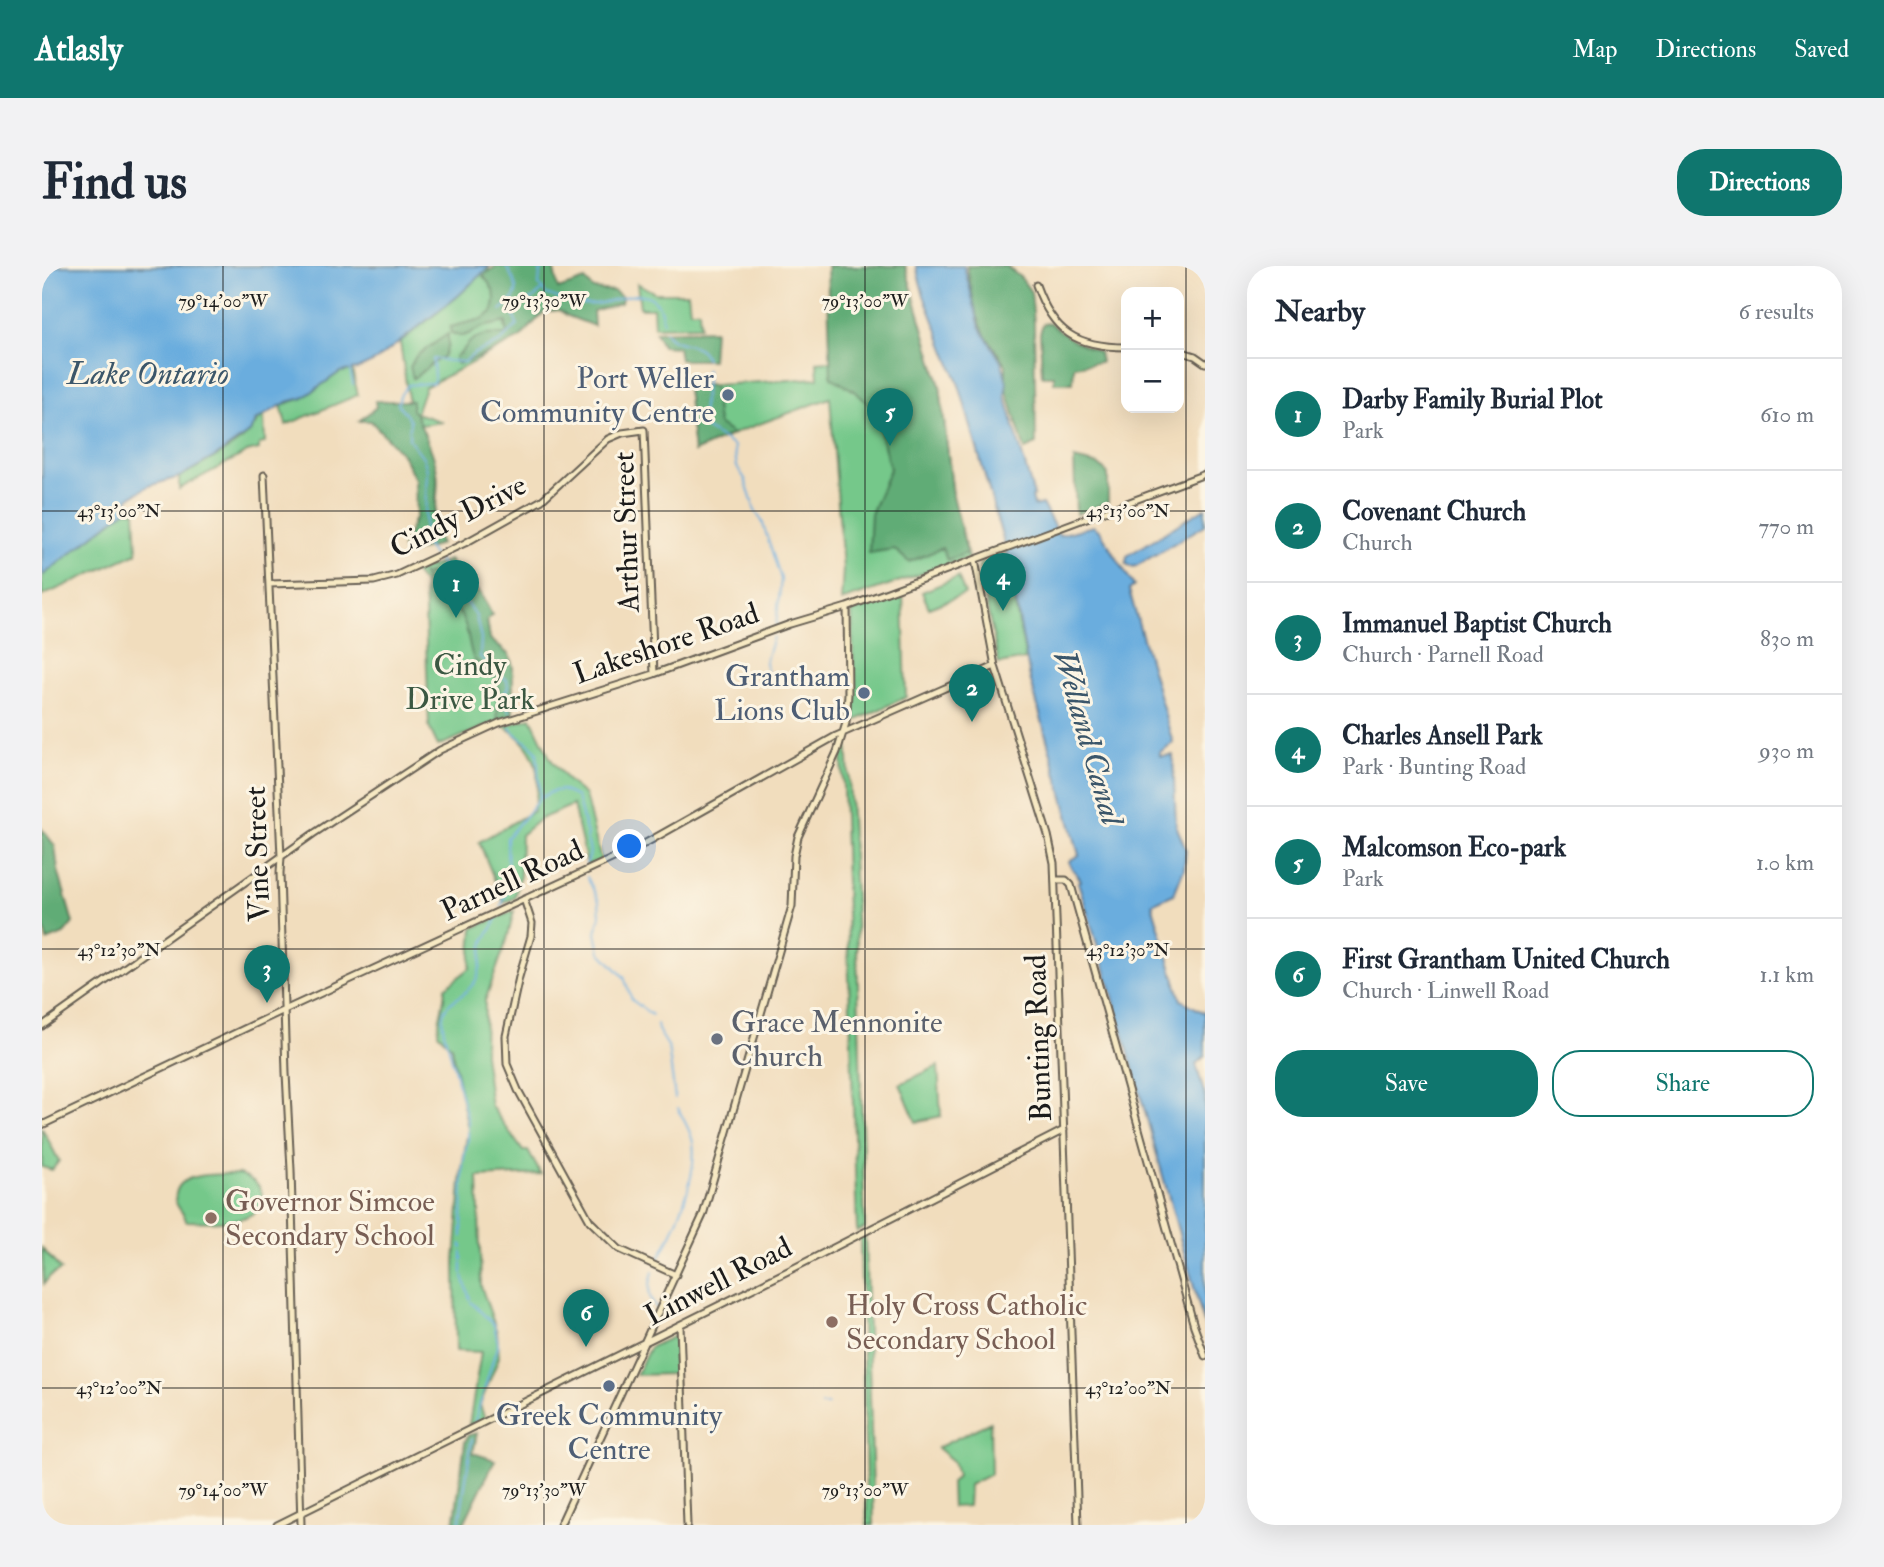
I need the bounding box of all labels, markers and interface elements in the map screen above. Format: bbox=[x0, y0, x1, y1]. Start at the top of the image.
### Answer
text: Atlasly bbox=[35, 29, 123, 70]
text: Map bbox=[1572, 34, 1617, 65]
text: Directions bbox=[1655, 34, 1756, 65]
text: Saved bbox=[1794, 34, 1849, 65]
button: Directions bbox=[1677, 149, 1842, 216]
text: Find us bbox=[42, 152, 187, 213]
map controls bbox=[1121, 287, 1184, 413]
button: + bbox=[1121, 287, 1184, 350]
text: 79°14'00"W bbox=[178, 290, 268, 313]
text: 79°13'30"W bbox=[502, 290, 587, 313]
text: 79°13'00"W bbox=[822, 290, 909, 313]
text: Nearby bbox=[1275, 293, 1365, 330]
text: 6 results bbox=[1739, 297, 1814, 326]
button: − bbox=[1121, 350, 1184, 413]
water label: Lake Ontario bbox=[65, 354, 229, 394]
place label: Port Weller Community Centre bbox=[480, 360, 714, 431]
text: Darby Family Burial Plot bbox=[1342, 384, 1603, 416]
marker: Port Weller Community Centre bbox=[720, 387, 736, 403]
pin: 5 bbox=[867, 388, 913, 446]
text: 1 bbox=[1294, 400, 1302, 429]
text: 610 m bbox=[1760, 400, 1814, 429]
text: Park bbox=[1342, 416, 1384, 445]
street label: Arthur Street bbox=[605, 451, 648, 614]
street label: Cindy Drive bbox=[384, 466, 533, 567]
text: Covenant Church bbox=[1342, 496, 1526, 528]
text: 43°13'00"N bbox=[77, 500, 161, 523]
text: 43°13'00"N bbox=[1086, 500, 1170, 523]
text: 2 bbox=[1292, 512, 1304, 541]
text: 770 m bbox=[1758, 512, 1814, 541]
text: Church bbox=[1342, 528, 1412, 557]
pin: 4 bbox=[980, 553, 1026, 611]
pin: 1 bbox=[433, 560, 479, 618]
street label: Lakeshore Road bbox=[569, 594, 764, 692]
text: Immanuel Baptist Church bbox=[1342, 608, 1612, 640]
text: 3 bbox=[1294, 624, 1302, 653]
text: 830 m bbox=[1760, 624, 1814, 653]
text: Church · Parnell Road bbox=[1342, 640, 1544, 669]
water label: Welland Canal bbox=[1044, 645, 1133, 832]
park label: Cindy Drive Park bbox=[405, 647, 535, 718]
place label: Grantham Lions Club bbox=[714, 658, 850, 729]
pin: 2 bbox=[949, 664, 995, 722]
marker: Grantham Lions Club bbox=[856, 685, 872, 701]
text: Charles Ansell Park bbox=[1342, 720, 1543, 752]
text: 4 bbox=[1292, 736, 1304, 765]
text: 930 m bbox=[1759, 736, 1814, 765]
text: Park · Bunting Road bbox=[1342, 752, 1526, 781]
street label: Vine Street bbox=[237, 785, 278, 922]
your location bbox=[612, 829, 646, 863]
street label: Parnell Road bbox=[435, 831, 589, 930]
text: Malcomson Eco-park bbox=[1342, 832, 1566, 864]
text: 5 bbox=[1293, 848, 1303, 877]
text: 1.0 km bbox=[1756, 848, 1814, 877]
text: Park bbox=[1342, 864, 1384, 893]
text: 43°12'30"N bbox=[77, 939, 161, 962]
text: 43°12'30"N bbox=[1086, 939, 1170, 962]
text: First Grantham United Church bbox=[1342, 944, 1670, 976]
pin: 3 bbox=[244, 945, 290, 1003]
street label: Bunting Road bbox=[1017, 953, 1060, 1122]
text: 6 bbox=[1292, 960, 1304, 989]
text: 1.1 km bbox=[1759, 960, 1814, 989]
text: Church · Linwell Road bbox=[1342, 976, 1549, 1005]
place label: Grace Mennonite Church bbox=[731, 1004, 943, 1075]
marker: Grace Mennonite Church bbox=[709, 1031, 725, 1047]
button: Save bbox=[1275, 1050, 1538, 1117]
button: Share bbox=[1552, 1050, 1814, 1117]
place label: Governor Simcoe Secondary School bbox=[225, 1183, 435, 1254]
marker: Governor Simcoe Secondary School bbox=[203, 1210, 219, 1226]
street label: Linwell Road bbox=[639, 1229, 798, 1334]
place label: Holy Cross Catholic Secondary School bbox=[846, 1287, 1087, 1358]
pin: 6 bbox=[563, 1289, 609, 1347]
marker: Holy Cross Catholic Secondary School bbox=[824, 1314, 840, 1330]
text: 43°12'00"N bbox=[76, 1377, 162, 1400]
text: 43°12'00"N bbox=[1085, 1377, 1171, 1400]
marker: Greek Community Centre bbox=[601, 1378, 617, 1394]
place label: Greek Community Centre bbox=[496, 1397, 723, 1468]
text: 79°14'00"W bbox=[178, 1479, 268, 1502]
text: 79°13'30"W bbox=[502, 1479, 587, 1502]
text: 79°13'00"W bbox=[822, 1479, 909, 1502]

